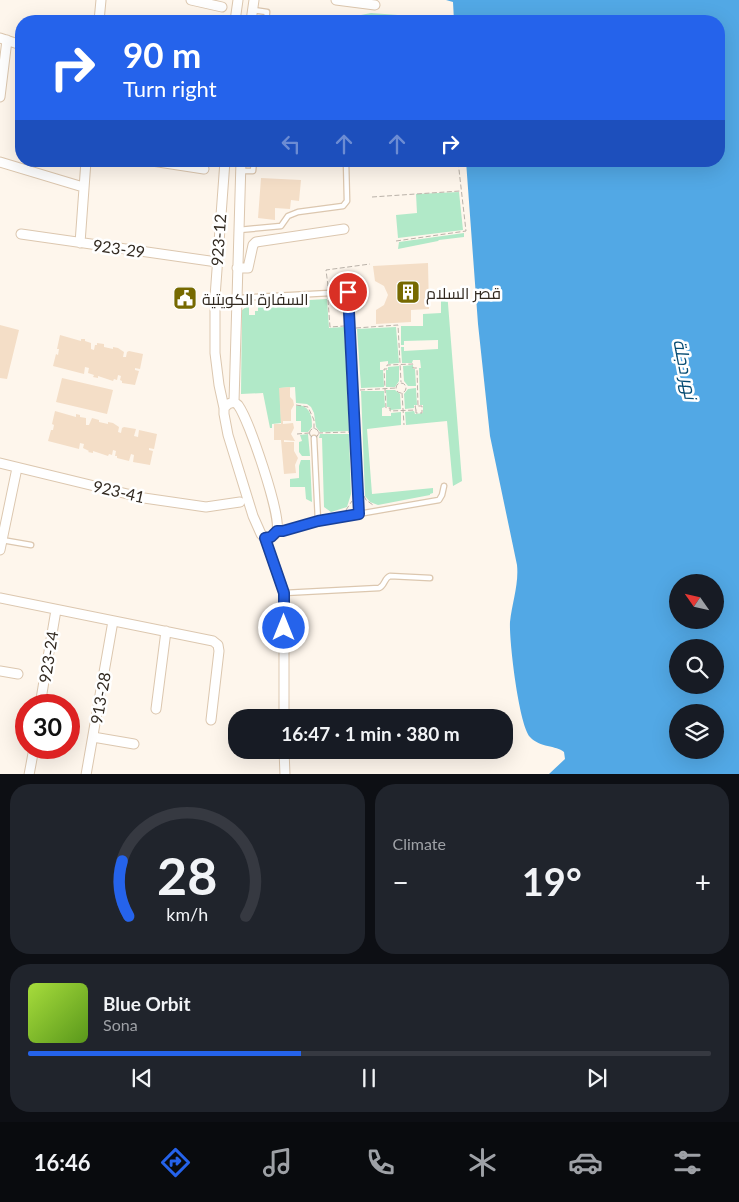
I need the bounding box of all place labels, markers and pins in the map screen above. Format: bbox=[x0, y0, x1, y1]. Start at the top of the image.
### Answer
pin bbox=[327, 271, 369, 313]
building icon: قصر السلام bbox=[395, 279, 421, 305]
place label: قصر السلام bbox=[426, 283, 501, 305]
public building icon: السفارة الكويتية bbox=[172, 285, 198, 311]
place label: السفارة الكويتية bbox=[202, 289, 308, 309]

